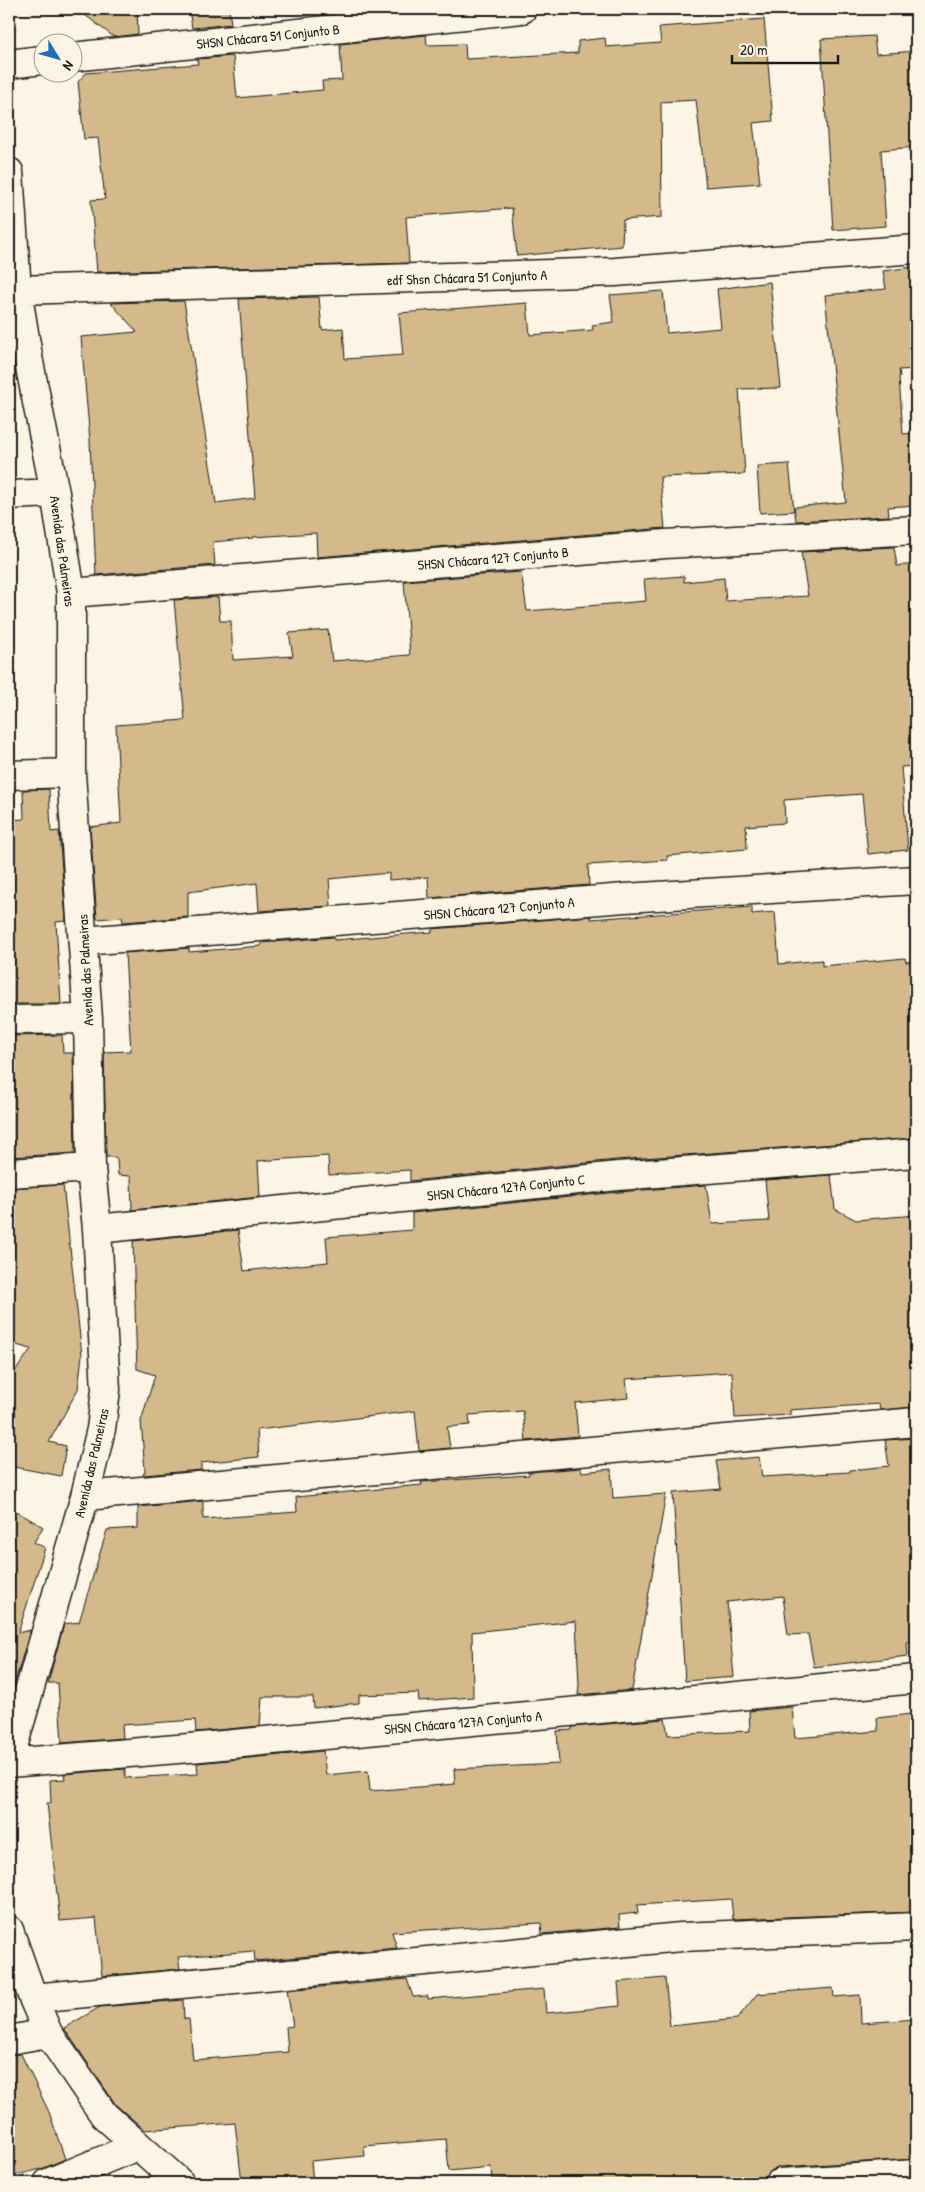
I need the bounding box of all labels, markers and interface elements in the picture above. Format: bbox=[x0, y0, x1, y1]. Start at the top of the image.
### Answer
street label: SHSN Chácara 51 Conjunto B bbox=[195, 19, 341, 54]
north arrow bbox=[32, 32, 82, 82]
scale bar bbox=[732, 32, 839, 64]
text: 20 m bbox=[740, 39, 767, 60]
text: N bbox=[59, 57, 79, 75]
street label: edf Shsn Chácara 51 Conjunto A bbox=[387, 265, 548, 290]
street label: Avenida das Palmeiras bbox=[46, 494, 80, 608]
street label: SHSN Chácara 127 Conjunto B bbox=[417, 542, 569, 575]
street label: SHSN Chácara 127 Conjunto A bbox=[423, 892, 575, 925]
street label: Avenida das Palmeiras bbox=[73, 914, 97, 1026]
street label: SHSN Chácara 127A Conjunto C bbox=[426, 1169, 586, 1206]
street label: Avenida das Palmeiras bbox=[69, 1406, 113, 1520]
street label: SHSN Chácara 127A Conjunto A bbox=[383, 1706, 543, 1739]

